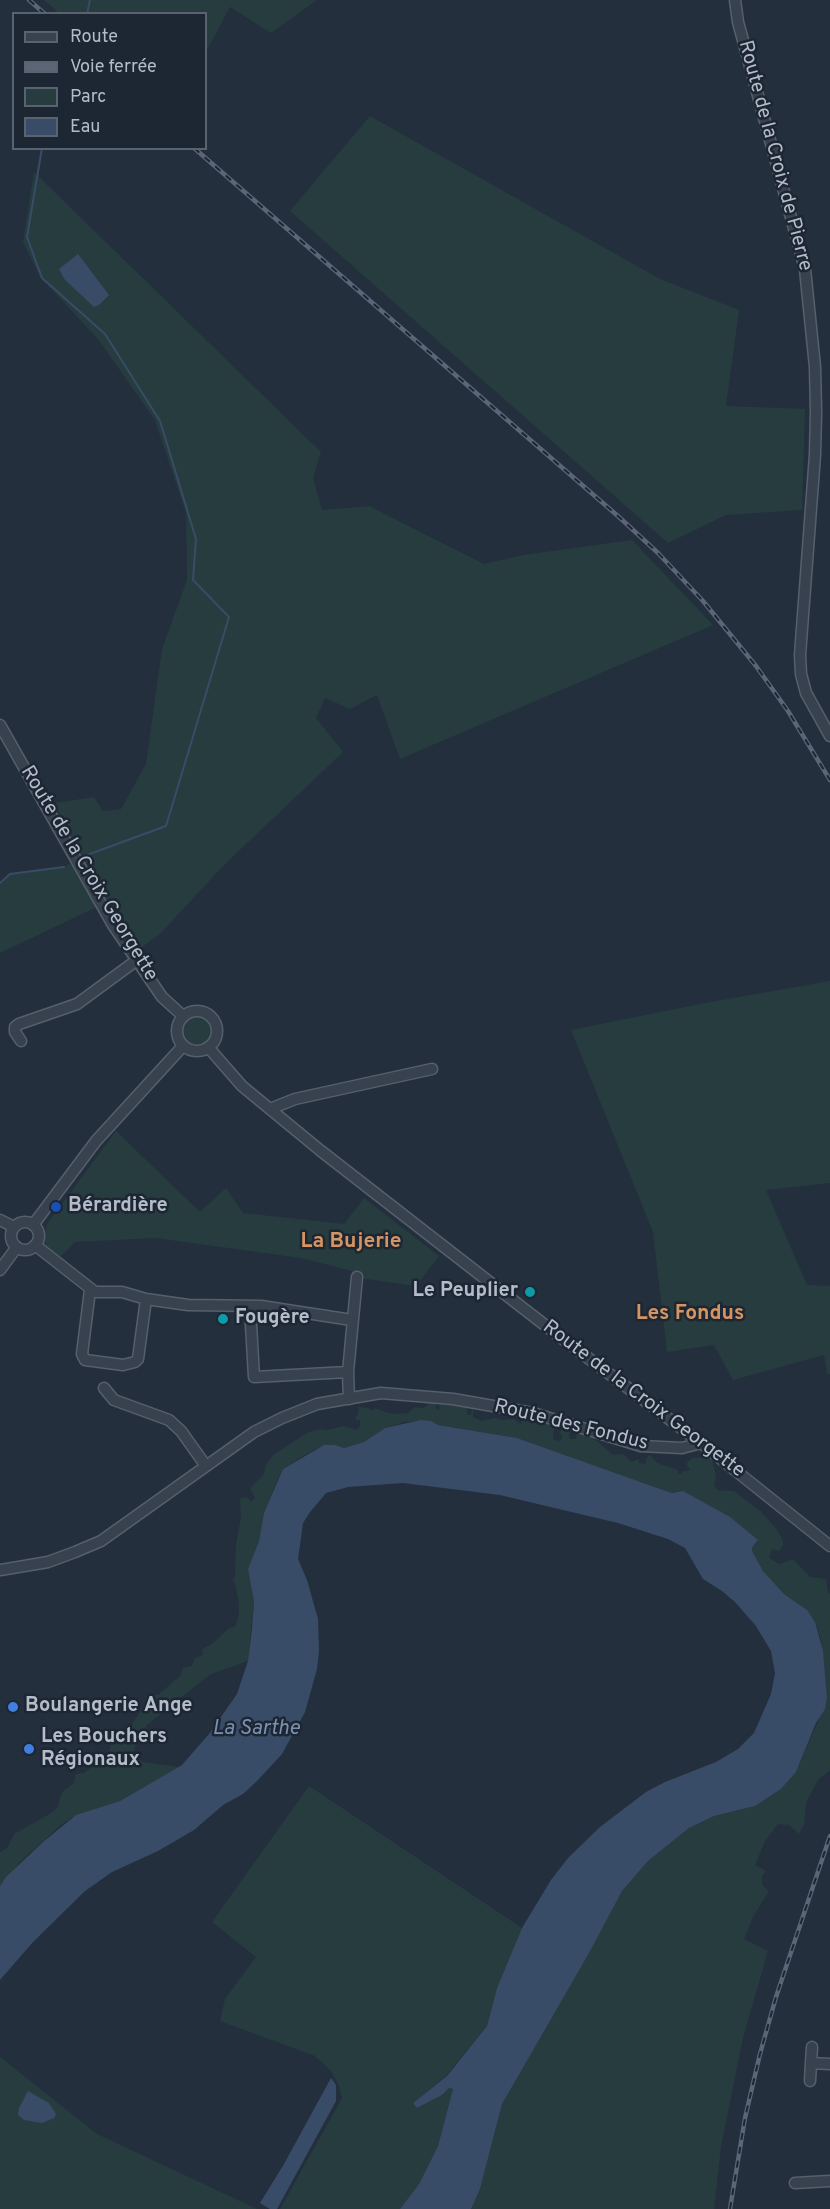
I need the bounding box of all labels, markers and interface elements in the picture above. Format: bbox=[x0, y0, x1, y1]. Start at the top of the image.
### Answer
legend bbox=[12, 12, 207, 150]
text: Route bbox=[70, 26, 118, 49]
street label: Route de la Croix de Pierre bbox=[732, 38, 816, 274]
text: Voie ferrée bbox=[70, 56, 157, 79]
text: Parc bbox=[70, 86, 106, 109]
text: Eau bbox=[70, 116, 100, 139]
street label: Route de la Croix Georgette bbox=[14, 762, 162, 986]
place label: Bérardière bbox=[68, 1195, 168, 1219]
marker: Bérardière bbox=[49, 1200, 63, 1214]
district label: La Bujerie bbox=[301, 1230, 401, 1256]
place label: Le Peuplier bbox=[412, 1280, 518, 1304]
marker: Le Peuplier bbox=[523, 1285, 537, 1299]
district label: Les Fondus bbox=[636, 1302, 744, 1328]
place label: Fougère bbox=[235, 1307, 310, 1331]
marker: Fougère bbox=[216, 1312, 230, 1326]
street label: Route de la Croix Georgette bbox=[537, 1316, 749, 1484]
street label: Route des Fondus bbox=[491, 1395, 651, 1457]
place label: Boulangerie Ange bbox=[25, 1695, 192, 1719]
marker: Boulangerie Ange bbox=[6, 1700, 20, 1714]
water label: La Sarthe bbox=[212, 1717, 300, 1743]
place label: Les Bouchers Régionaux bbox=[41, 1726, 167, 1773]
marker: Les Bouchers Régionaux bbox=[22, 1742, 36, 1756]

